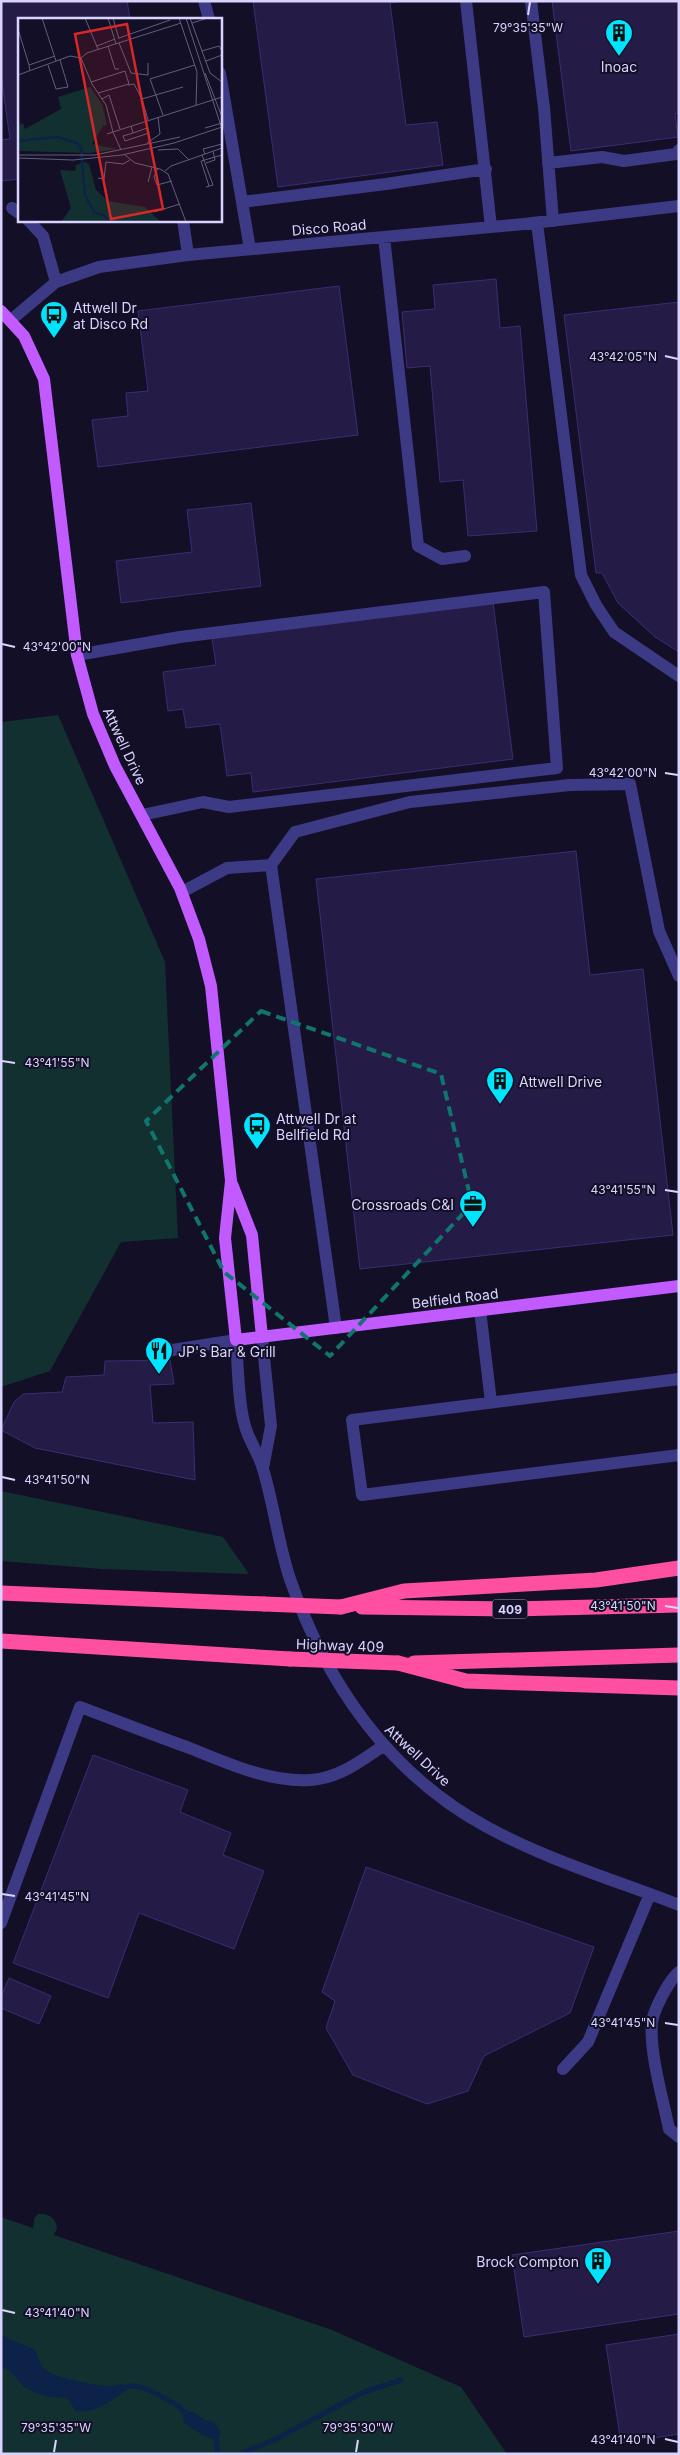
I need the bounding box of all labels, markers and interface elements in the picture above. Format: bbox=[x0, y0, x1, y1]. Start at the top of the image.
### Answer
inset map bbox=[18, 18, 221, 221]
building icon: Inoac bbox=[604, 18, 634, 57]
text: 79°35'35"W bbox=[493, 20, 563, 35]
place label: Inoac bbox=[601, 58, 637, 75]
street label: Disco Road bbox=[291, 215, 367, 239]
place label: Attwell Dr at Disco Rd bbox=[73, 299, 148, 332]
bus stop icon: Attwell Dr at Disco Rd bbox=[39, 300, 69, 339]
text: 43°42'05"N bbox=[589, 349, 657, 364]
text: 43°42'00"N bbox=[23, 639, 91, 654]
street label: Attwell Drive bbox=[100, 705, 150, 787]
text: 43°42'00"N bbox=[589, 765, 657, 780]
text: 43°41'55"N bbox=[24, 1055, 90, 1070]
building icon: Attwell Drive bbox=[485, 1066, 515, 1105]
place label: Attwell Drive bbox=[519, 1073, 602, 1090]
place label: Attwell Dr at Bellfield Rd bbox=[276, 1110, 357, 1143]
bus stop icon: Attwell Dr at Bellfield Rd bbox=[242, 1111, 272, 1150]
text: 43°41'55"N bbox=[590, 1182, 656, 1197]
office icon: Crossroads C&I bbox=[458, 1189, 488, 1228]
place label: Crossroads C&I bbox=[351, 1196, 454, 1213]
street label: Belfield Road bbox=[411, 1284, 499, 1312]
restaurant icon: JP's Bar & Grill bbox=[144, 1336, 174, 1375]
place label: JP's Bar & Grill bbox=[178, 1343, 276, 1360]
text: 43°41'50"N bbox=[24, 1472, 90, 1487]
text: 43°41'50"N bbox=[590, 1598, 656, 1613]
road number: 409 bbox=[492, 1600, 528, 1618]
street label: Highway 409 bbox=[296, 1635, 384, 1655]
street label: Attwell Drive bbox=[382, 1720, 454, 1790]
text: 43°41'45"N bbox=[25, 1889, 89, 1904]
text: 43°41'45"N bbox=[591, 2015, 655, 2030]
building icon: Brock Compton bbox=[583, 2246, 613, 2285]
place label: Brock Compton bbox=[476, 2253, 579, 2270]
text: 43°41'40"N bbox=[24, 2305, 90, 2320]
text: 79°35'35"W bbox=[21, 2420, 91, 2435]
text: 79°35'30"W bbox=[323, 2420, 393, 2435]
text: 43°41'40"N bbox=[590, 2432, 656, 2447]

